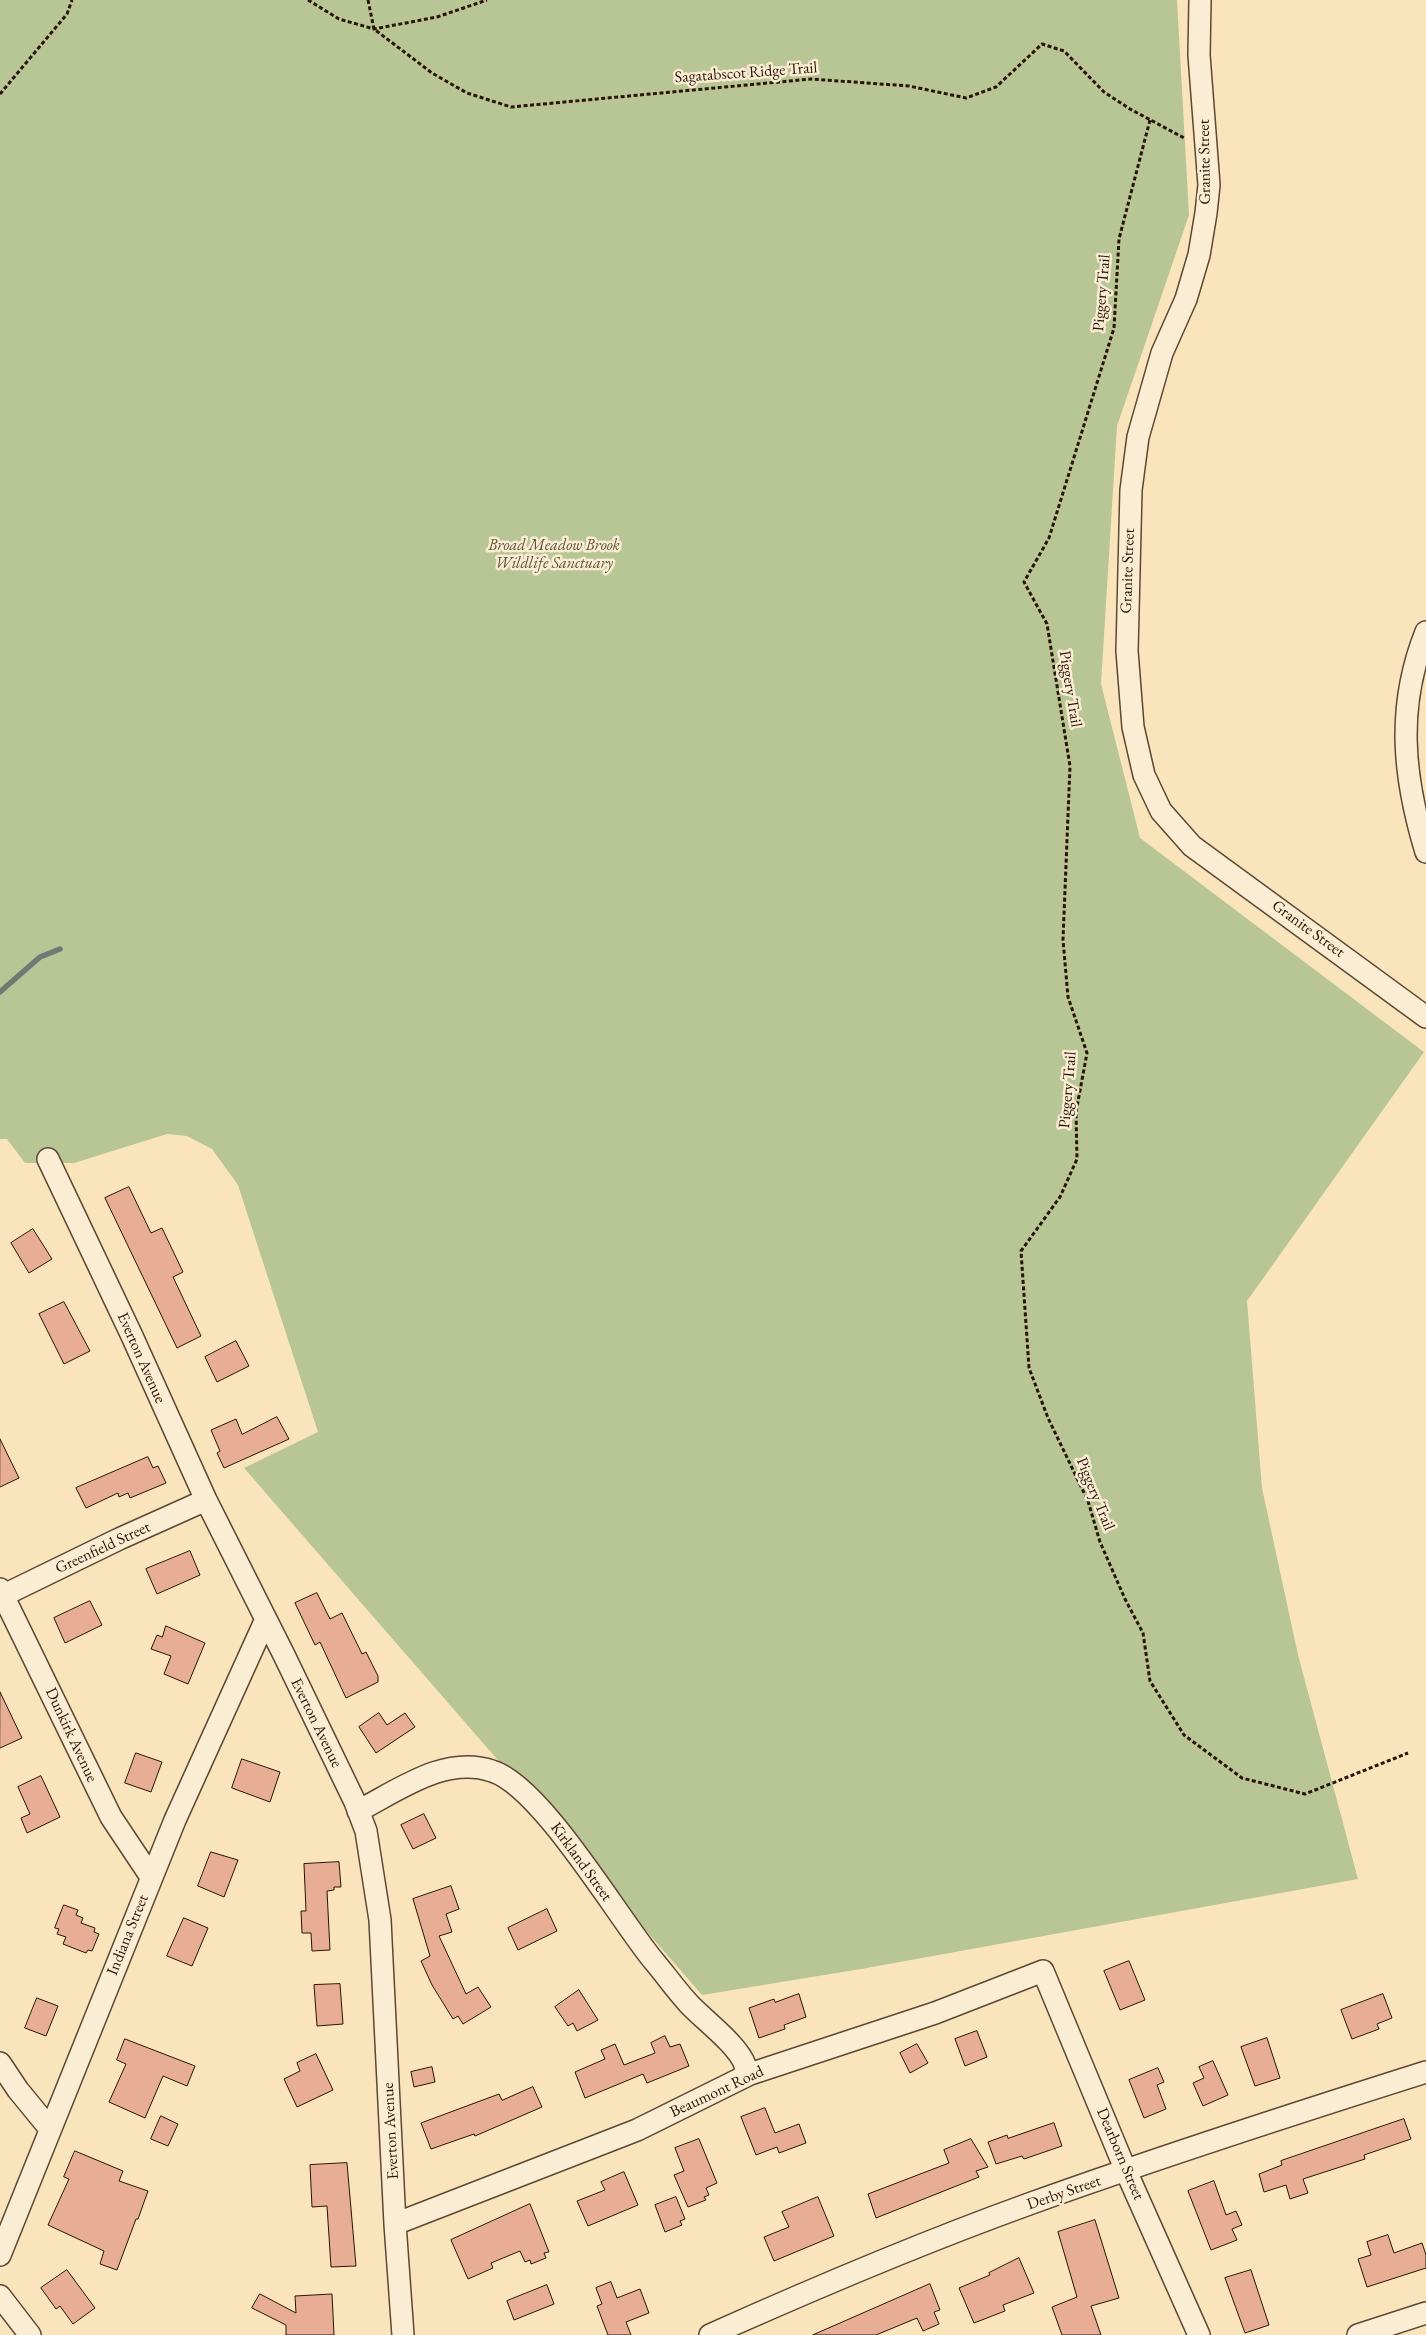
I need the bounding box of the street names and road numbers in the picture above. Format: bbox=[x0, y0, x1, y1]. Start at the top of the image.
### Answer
street label: Sagatabscot Ridge Trail bbox=[674, 58, 818, 88]
street label: Granite Street bbox=[1195, 119, 1215, 205]
street label: Piggery Trail bbox=[1089, 254, 1115, 332]
street label: Granite Street bbox=[1117, 528, 1139, 614]
street label: Piggery Trail bbox=[1054, 649, 1086, 729]
street label: Granite Street bbox=[1268, 896, 1348, 962]
street label: Piggery Trail bbox=[1055, 1051, 1081, 1129]
street label: Everton Avenue bbox=[112, 1310, 170, 1406]
street label: Piggery Trail bbox=[1072, 1455, 1118, 1533]
street label: Greenfield Street bbox=[52, 1518, 154, 1578]
street label: Everton Avenue bbox=[286, 1675, 346, 1771]
street label: Dunkirk Avenue bbox=[41, 1685, 101, 1785]
street label: Kirkland Street bbox=[546, 1819, 616, 1905]
street label: Indiana Street bbox=[103, 1892, 153, 1978]
street label: Beaumont Road bbox=[667, 2062, 767, 2122]
street label: Everton Avenue bbox=[379, 2082, 403, 2180]
street label: Dearborn Street bbox=[1092, 2105, 1148, 2203]
street label: Derby Street bbox=[1025, 2171, 1103, 2215]

